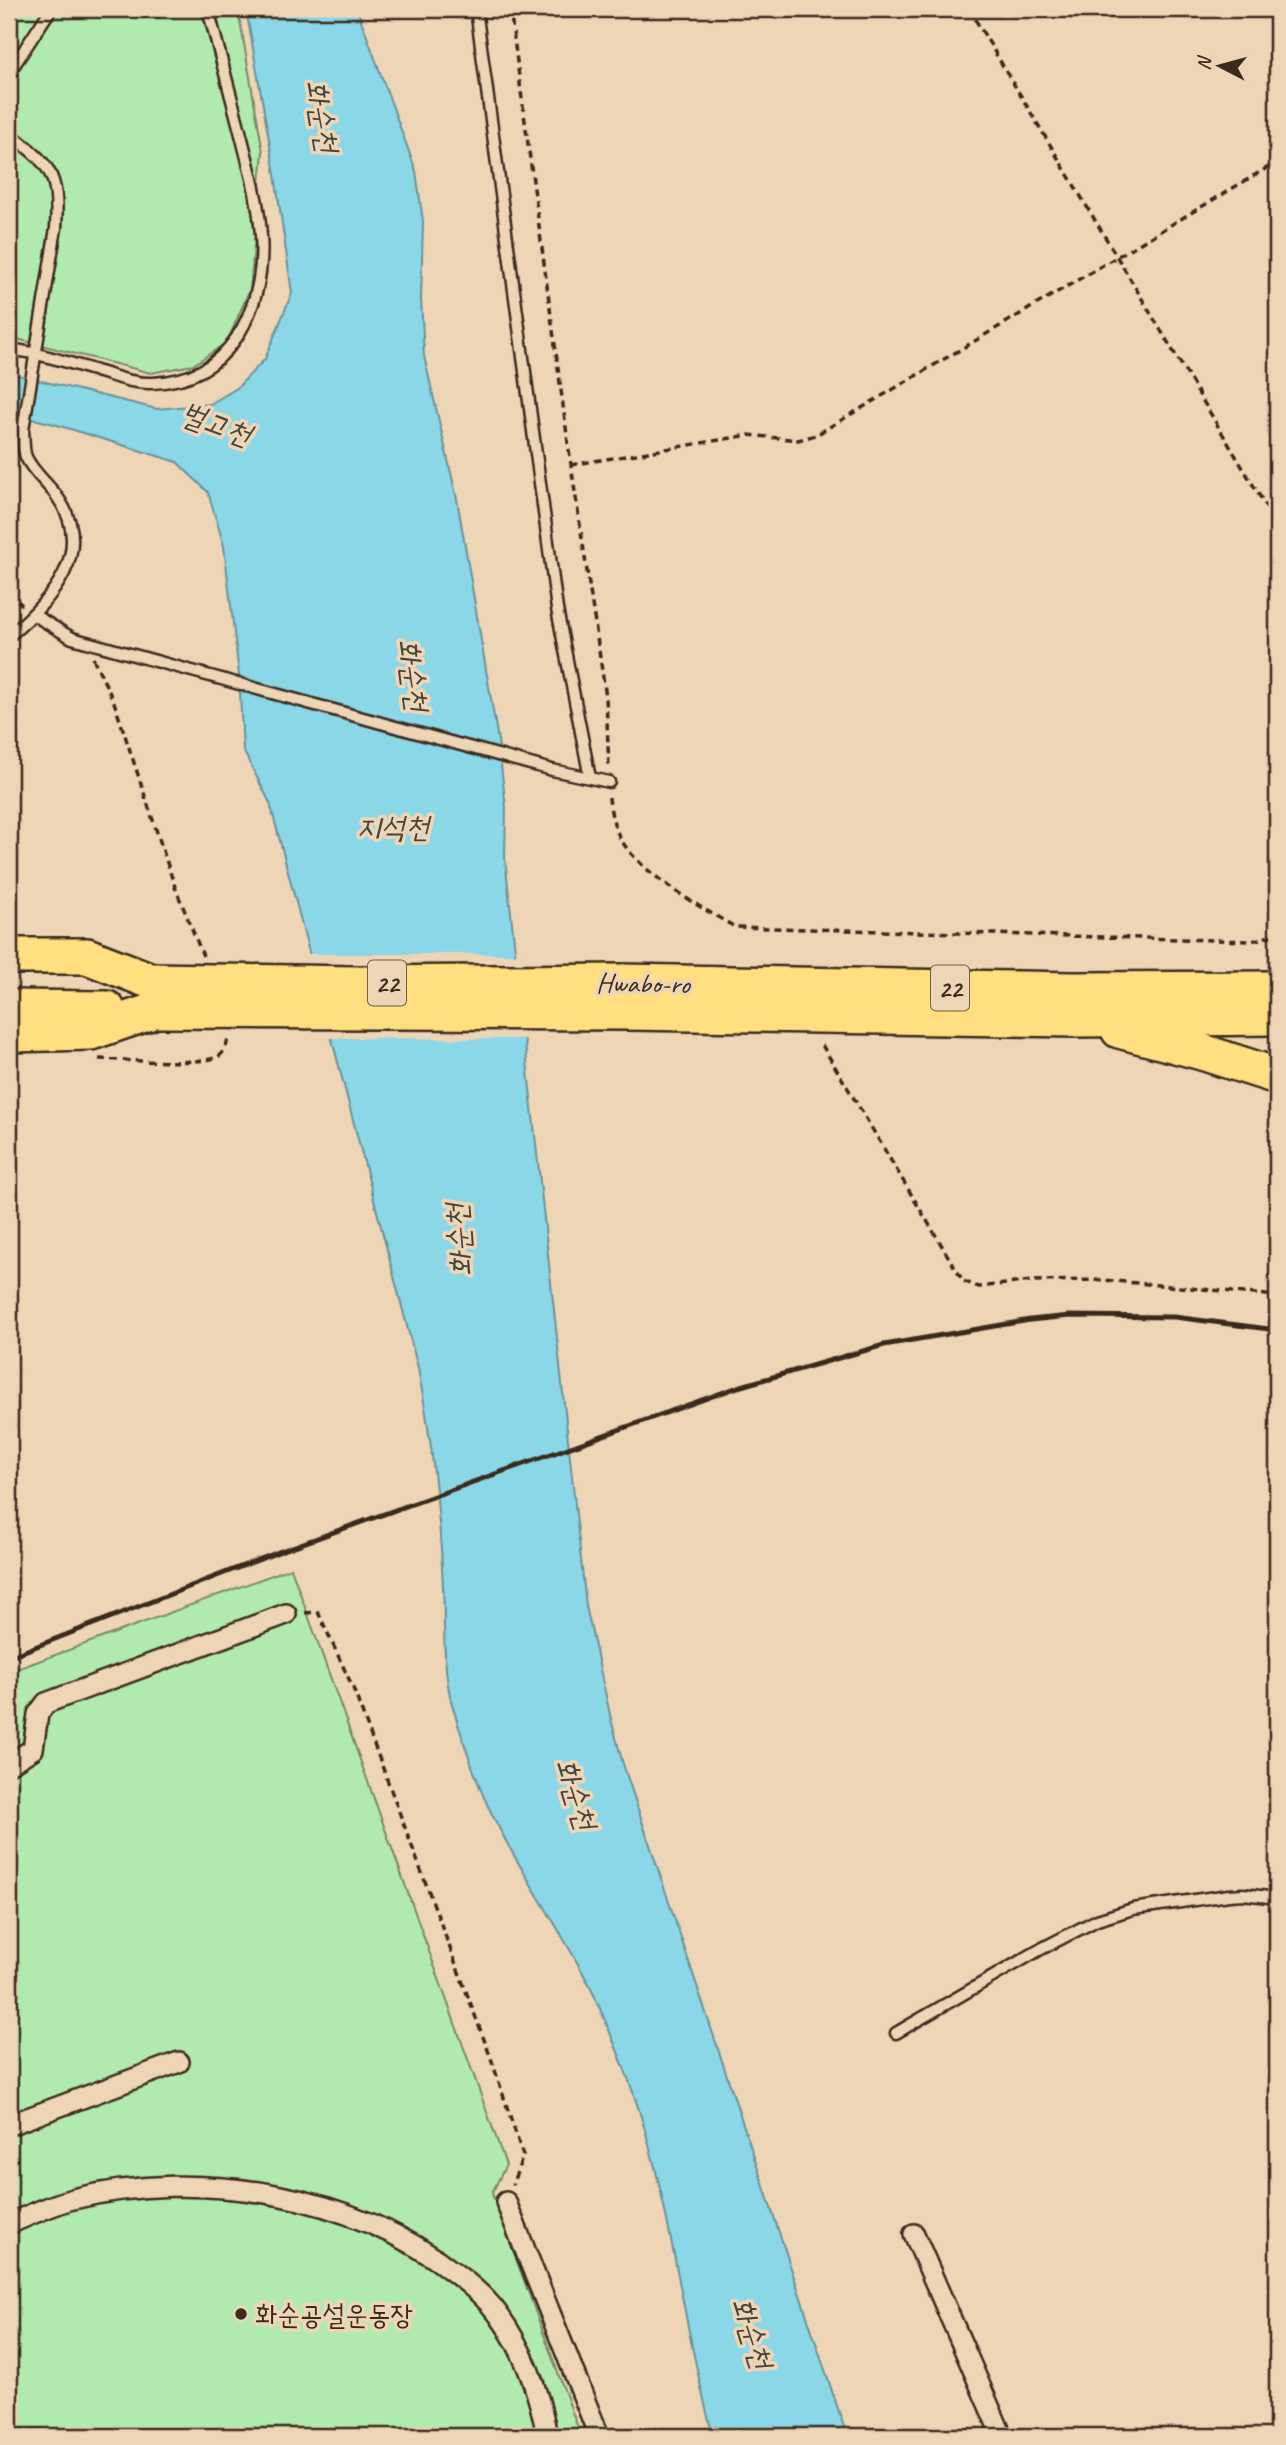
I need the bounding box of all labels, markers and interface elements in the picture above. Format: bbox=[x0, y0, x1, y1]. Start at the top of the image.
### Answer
north arrow bbox=[1184, 32, 1254, 102]
text: N bbox=[1192, 54, 1217, 71]
water label: 화순천 bbox=[297, 77, 347, 158]
water label: 벌고천 bbox=[175, 394, 259, 455]
water label: 화순천 bbox=[389, 636, 437, 716]
water label: 지석천 bbox=[357, 808, 432, 846]
road number: 22 bbox=[368, 960, 406, 1006]
street label: Hwabo-ro bbox=[596, 965, 692, 1001]
road number: 22 bbox=[931, 965, 969, 1010]
water label: 화순천 bbox=[437, 1199, 481, 1278]
water label: 화순천 bbox=[547, 1754, 606, 1837]
water label: 화순천 bbox=[723, 2293, 782, 2376]
place label: 화순공설운동장 bbox=[255, 2297, 413, 2332]
marker: 화순공설운동장 bbox=[233, 2306, 249, 2322]

